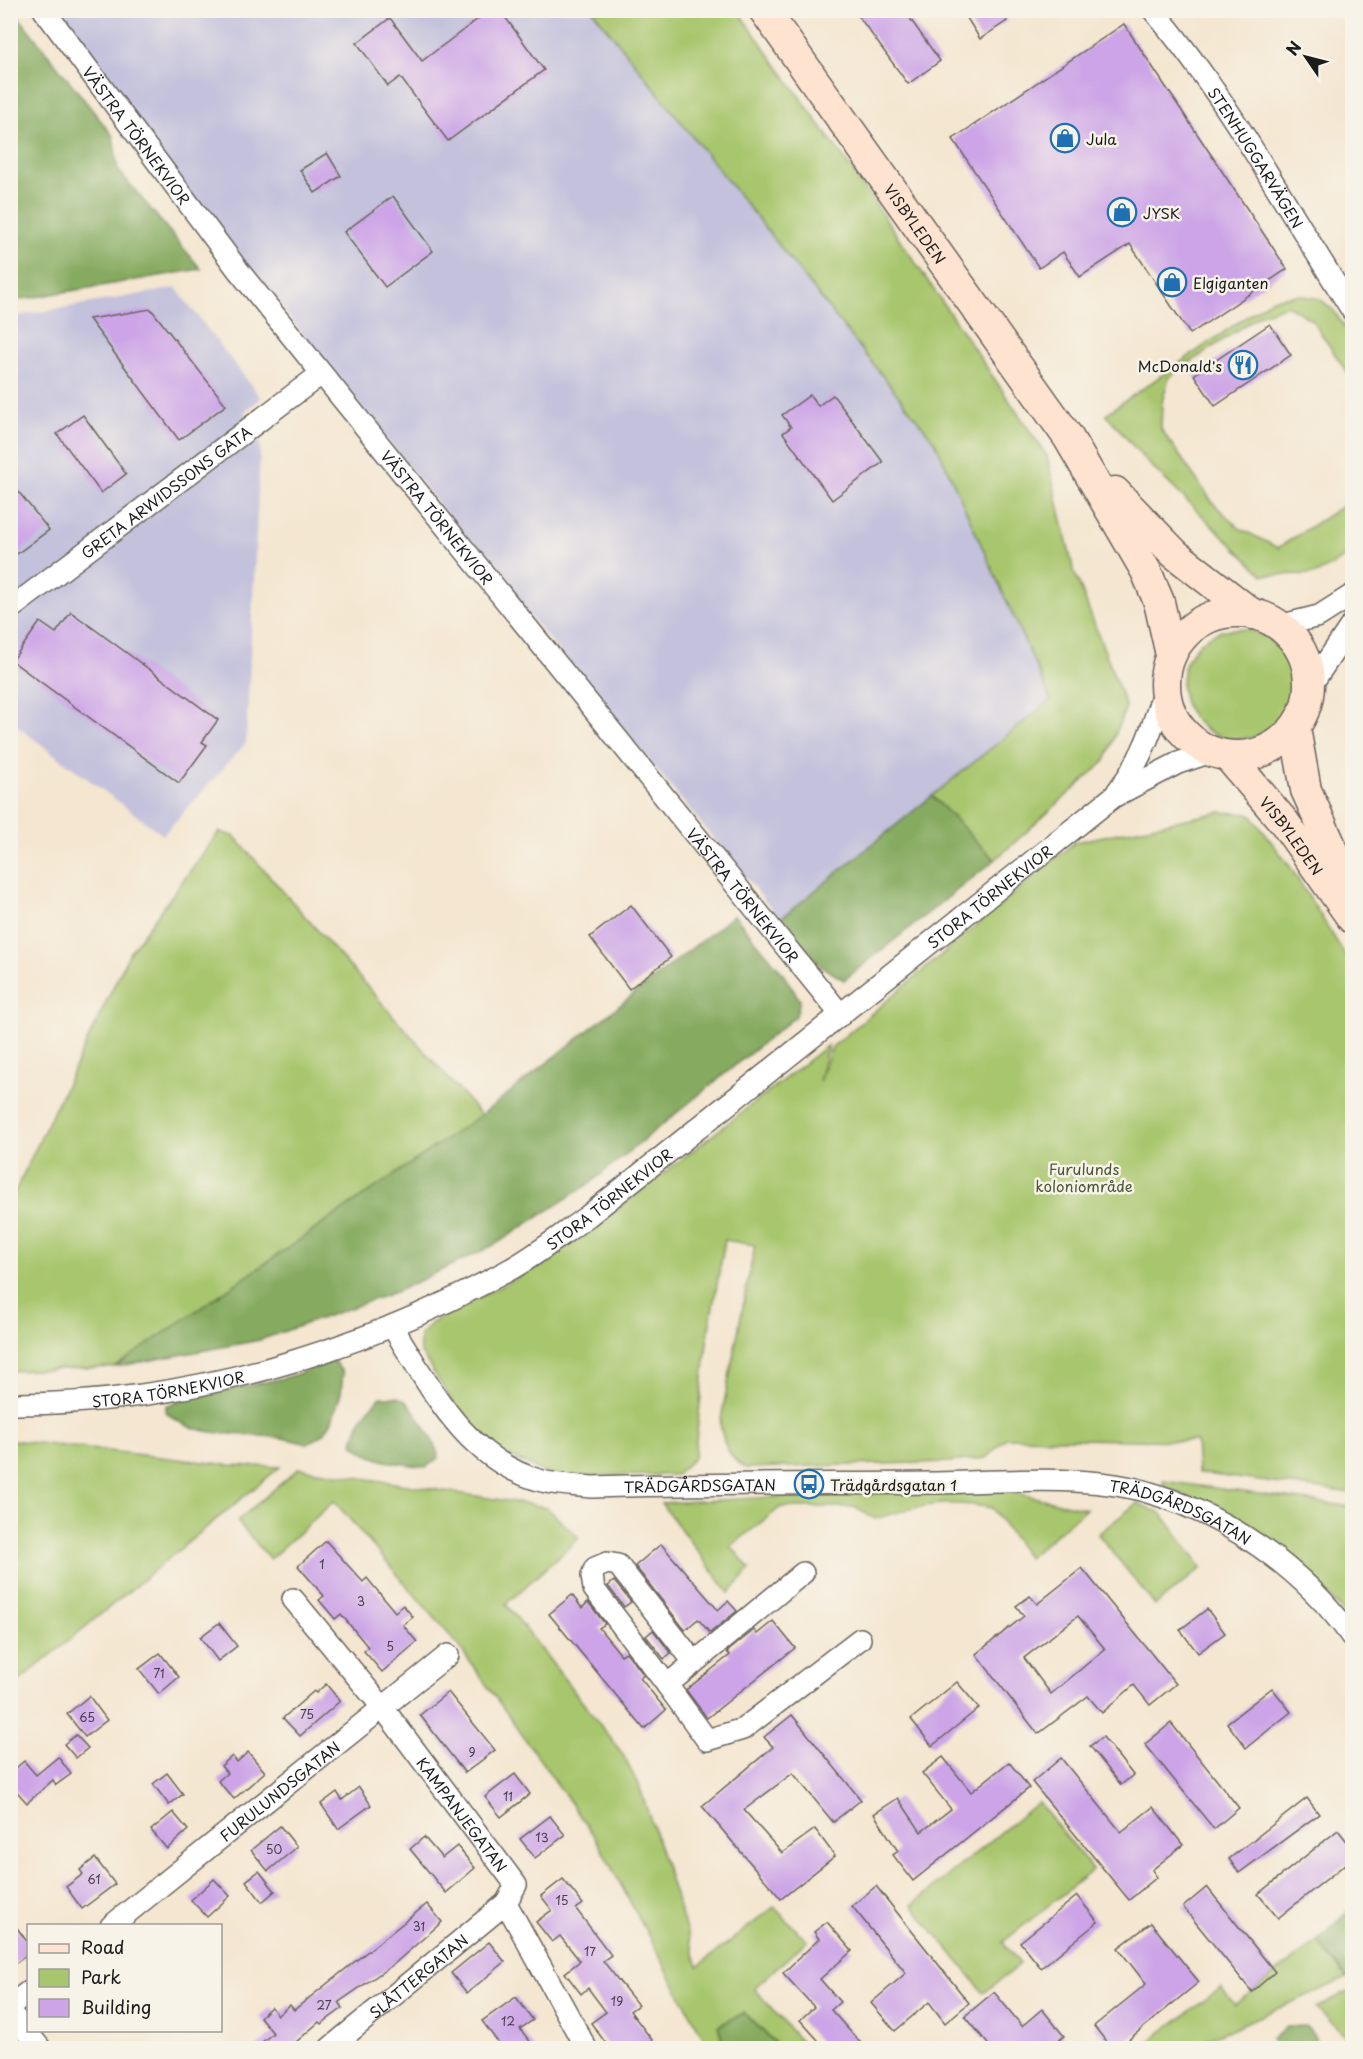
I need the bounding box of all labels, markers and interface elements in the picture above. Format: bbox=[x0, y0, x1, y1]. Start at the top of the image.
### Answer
north arrow bbox=[1276, 27, 1336, 87]
text: N bbox=[1279, 36, 1306, 60]
street label: VÄSTRA TÖRNEKVIOR bbox=[78, 61, 197, 209]
street label: STENHUGGARVÄGEN bbox=[1203, 82, 1310, 232]
shop icon: Jula bbox=[1049, 122, 1081, 154]
place label: Jula bbox=[1086, 127, 1117, 150]
street label: VISBYLEDEN bbox=[879, 179, 952, 268]
shop icon: JYSK bbox=[1106, 196, 1138, 228]
place label: JYSK bbox=[1143, 201, 1180, 224]
shop icon: Elgiganten bbox=[1156, 266, 1188, 298]
place label: Elgiganten bbox=[1193, 271, 1268, 294]
restaurant icon: McDonald's bbox=[1227, 349, 1259, 381]
place label: McDonald's bbox=[1138, 354, 1222, 377]
street label: GRETA ARWIDSSONS GATA bbox=[76, 419, 256, 563]
street label: VÄSTRA TÖRNEKVIOR bbox=[376, 445, 499, 589]
street label: VISBYLEDEN bbox=[1255, 791, 1329, 879]
street label: VÄSTRA TÖRNEKVIOR bbox=[682, 822, 805, 967]
street label: STORA TÖRNEKVIOR bbox=[921, 839, 1057, 953]
street label: STORA TÖRNEKVIOR bbox=[541, 1142, 677, 1255]
park label: Furulunds koloniområde bbox=[1035, 1157, 1133, 1197]
street label: STORA TÖRNEKVIOR bbox=[91, 1364, 247, 1412]
bus stop icon: Trädgårdsgatan 1 bbox=[793, 1468, 825, 1500]
street label: TRÄDGÅRDSGATAN bbox=[624, 1472, 776, 1497]
place label: Trädgårdsgatan 1 bbox=[830, 1473, 957, 1496]
street label: TRÄDGÅRDSGATAN bbox=[1108, 1473, 1256, 1550]
house number: 1 bbox=[319, 1555, 325, 1573]
house number: 3 bbox=[357, 1592, 365, 1610]
house number: 5 bbox=[386, 1637, 394, 1655]
house number: 71 bbox=[153, 1664, 165, 1682]
house number: 75 bbox=[300, 1705, 314, 1723]
house number: 65 bbox=[79, 1708, 95, 1726]
street label: FURULUNDSGATAN bbox=[214, 1735, 345, 1846]
house number: 9 bbox=[468, 1743, 476, 1761]
street label: KAMPANJEGATAN bbox=[412, 1752, 514, 1876]
house number: 11 bbox=[503, 1787, 513, 1805]
house number: 13 bbox=[535, 1828, 549, 1846]
house number: 50 bbox=[266, 1840, 282, 1858]
house number: 61 bbox=[87, 1870, 101, 1888]
house number: 15 bbox=[555, 1891, 569, 1909]
house number: 31 bbox=[413, 1917, 425, 1935]
legend bbox=[27, 1924, 222, 2032]
street label: SLÅTTERGATAN bbox=[363, 1928, 472, 2023]
text: Road bbox=[81, 1933, 125, 1960]
house number: 17 bbox=[584, 1942, 596, 1960]
text: Park bbox=[81, 1963, 121, 1990]
house number: 19 bbox=[611, 1992, 623, 2010]
text: Building bbox=[81, 1993, 151, 2020]
house number: 27 bbox=[317, 1996, 332, 2014]
house number: 12 bbox=[501, 2012, 515, 2030]

